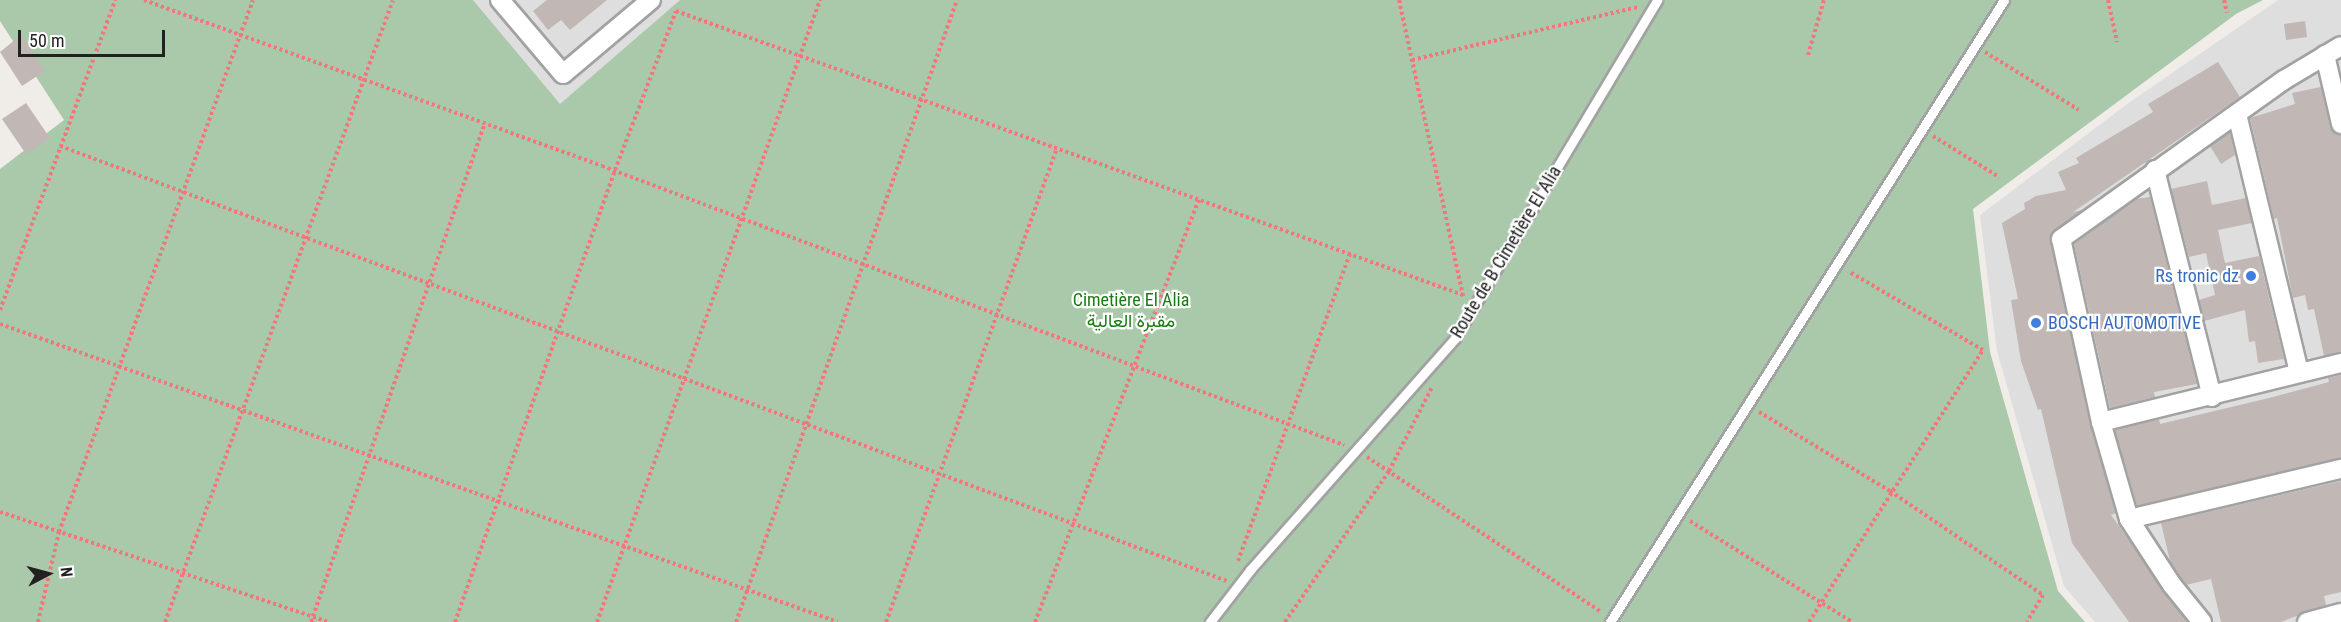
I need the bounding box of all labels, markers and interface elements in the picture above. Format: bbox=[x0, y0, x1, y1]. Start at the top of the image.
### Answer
scale bar bbox=[21, 18, 168, 56]
text: 50 m bbox=[29, 30, 64, 51]
street label: Route de B Cimetière El Alia bbox=[1446, 162, 1566, 342]
place label: Rs tronic dz bbox=[2155, 265, 2239, 287]
marker: Rs tronic dz bbox=[2244, 269, 2258, 283]
park label: Cimetière El Alia مقبرة العالية bbox=[1073, 290, 1189, 332]
place label: BOSCH AUTOMOTIVE bbox=[2048, 312, 2201, 334]
marker: BOSCH AUTOMOTIVE bbox=[2029, 316, 2043, 330]
north arrow bbox=[18, 544, 78, 604]
text: N bbox=[56, 566, 76, 578]

